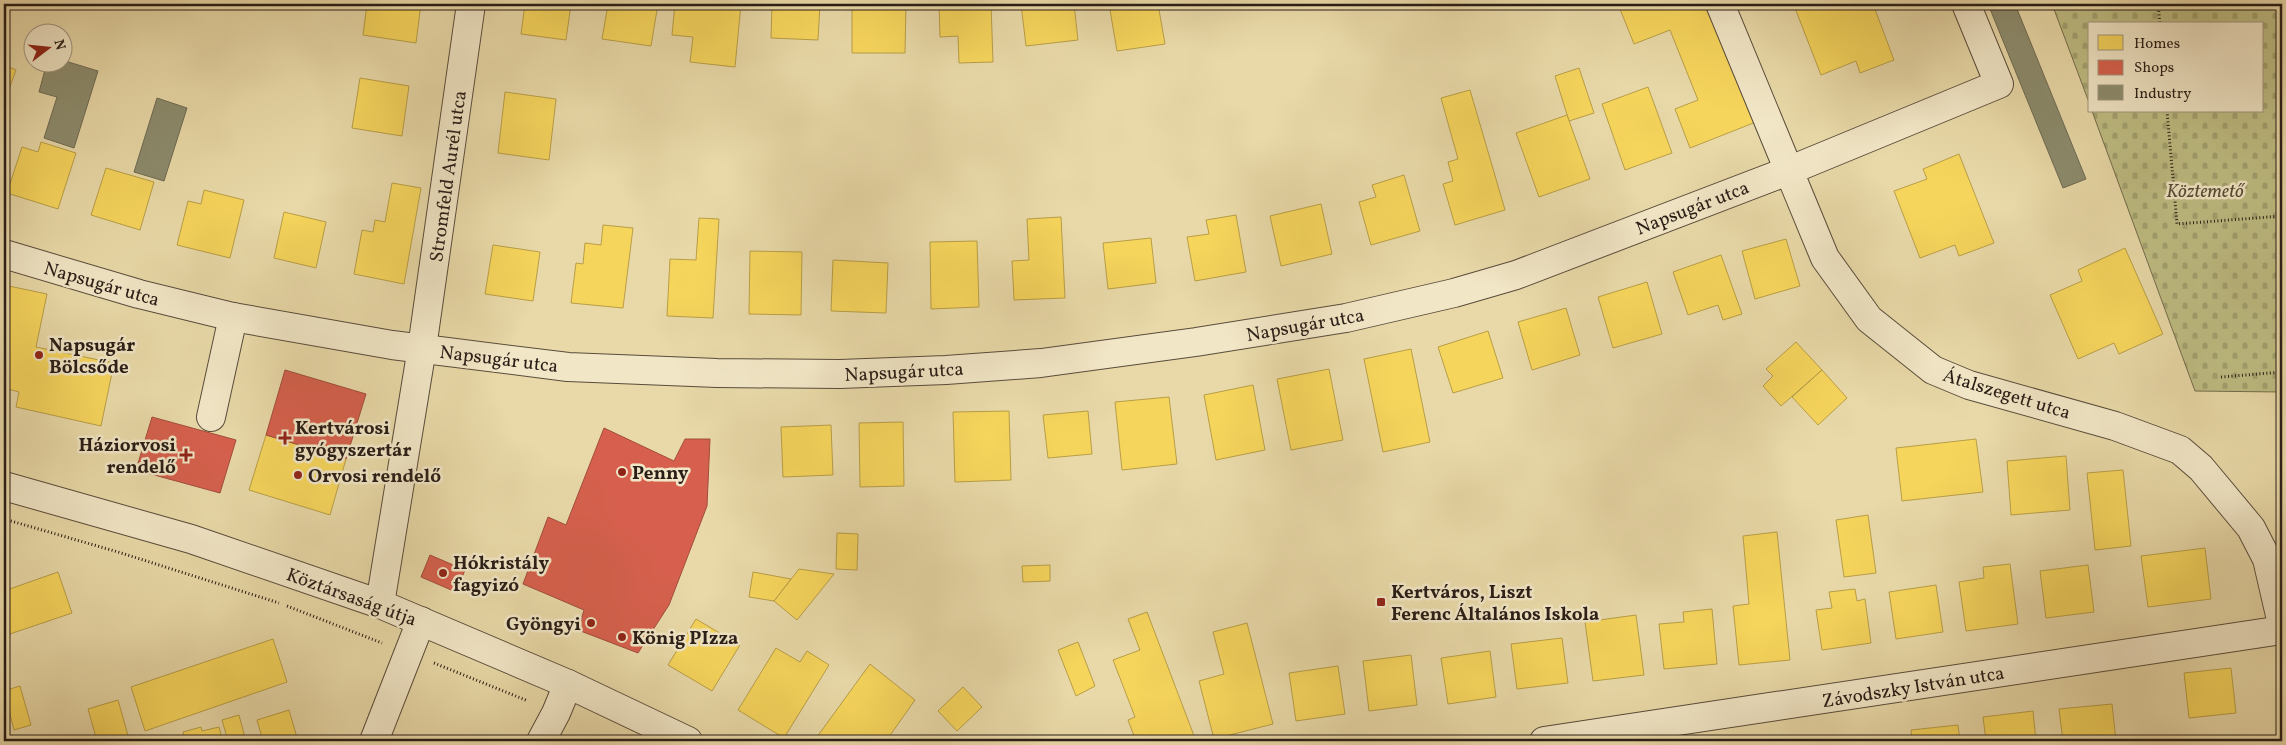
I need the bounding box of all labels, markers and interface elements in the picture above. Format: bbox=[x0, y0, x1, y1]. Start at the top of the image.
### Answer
north arrow bbox=[22, 22, 72, 72]
legend bbox=[2088, 22, 2264, 112]
text: Homes bbox=[2134, 34, 2180, 55]
text: N bbox=[49, 37, 70, 52]
text: Shops bbox=[2134, 58, 2174, 79]
text: Industry bbox=[2134, 84, 2191, 105]
street label: Stromfeld Aurél utca bbox=[424, 89, 474, 264]
street label: Napsugár utca bbox=[1632, 175, 1753, 242]
park label: Köztemető bbox=[2166, 179, 2246, 205]
street label: Napsugár utca bbox=[40, 256, 162, 314]
street label: Napsugár utca bbox=[1244, 303, 1366, 349]
place label: Napsugár Bölcsőde bbox=[49, 333, 135, 381]
street label: Napsugár utca bbox=[438, 340, 560, 380]
marker: Napsugár Bölcsőde bbox=[33, 349, 45, 361]
street label: Napsugár utca bbox=[844, 357, 964, 389]
street label: Átalszegett utca bbox=[1939, 363, 2074, 427]
place label: Kertvárosi gyógyszertár bbox=[295, 416, 412, 464]
marker: Kertvárosi gyógyszertár bbox=[279, 432, 291, 444]
place label: Háziorvosi rendelő bbox=[78, 433, 176, 481]
marker: Háziorvosi rendelő bbox=[180, 449, 192, 461]
place label: Penny bbox=[632, 461, 689, 487]
place label: Orvosi rendelő bbox=[308, 464, 441, 490]
marker: Penny bbox=[616, 466, 628, 478]
marker: Orvosi rendelő bbox=[292, 469, 304, 481]
place label: Hókristály fagyizó bbox=[453, 551, 549, 599]
street label: Köztársaság útja bbox=[283, 562, 420, 633]
marker: Hókristály fagyizó bbox=[437, 567, 449, 579]
place label: Kertváros, Liszt Ferenc Általános Iskola bbox=[1391, 580, 1599, 628]
marker: Kertváros, Liszt Ferenc Általános Iskola bbox=[1375, 596, 1387, 608]
place label: Gyöngyi bbox=[506, 612, 581, 638]
marker: Gyöngyi bbox=[585, 617, 597, 629]
place label: König PIzza bbox=[632, 626, 738, 652]
marker: König PIzza bbox=[616, 631, 628, 643]
street label: Závodszky István utca bbox=[1820, 661, 2006, 715]

